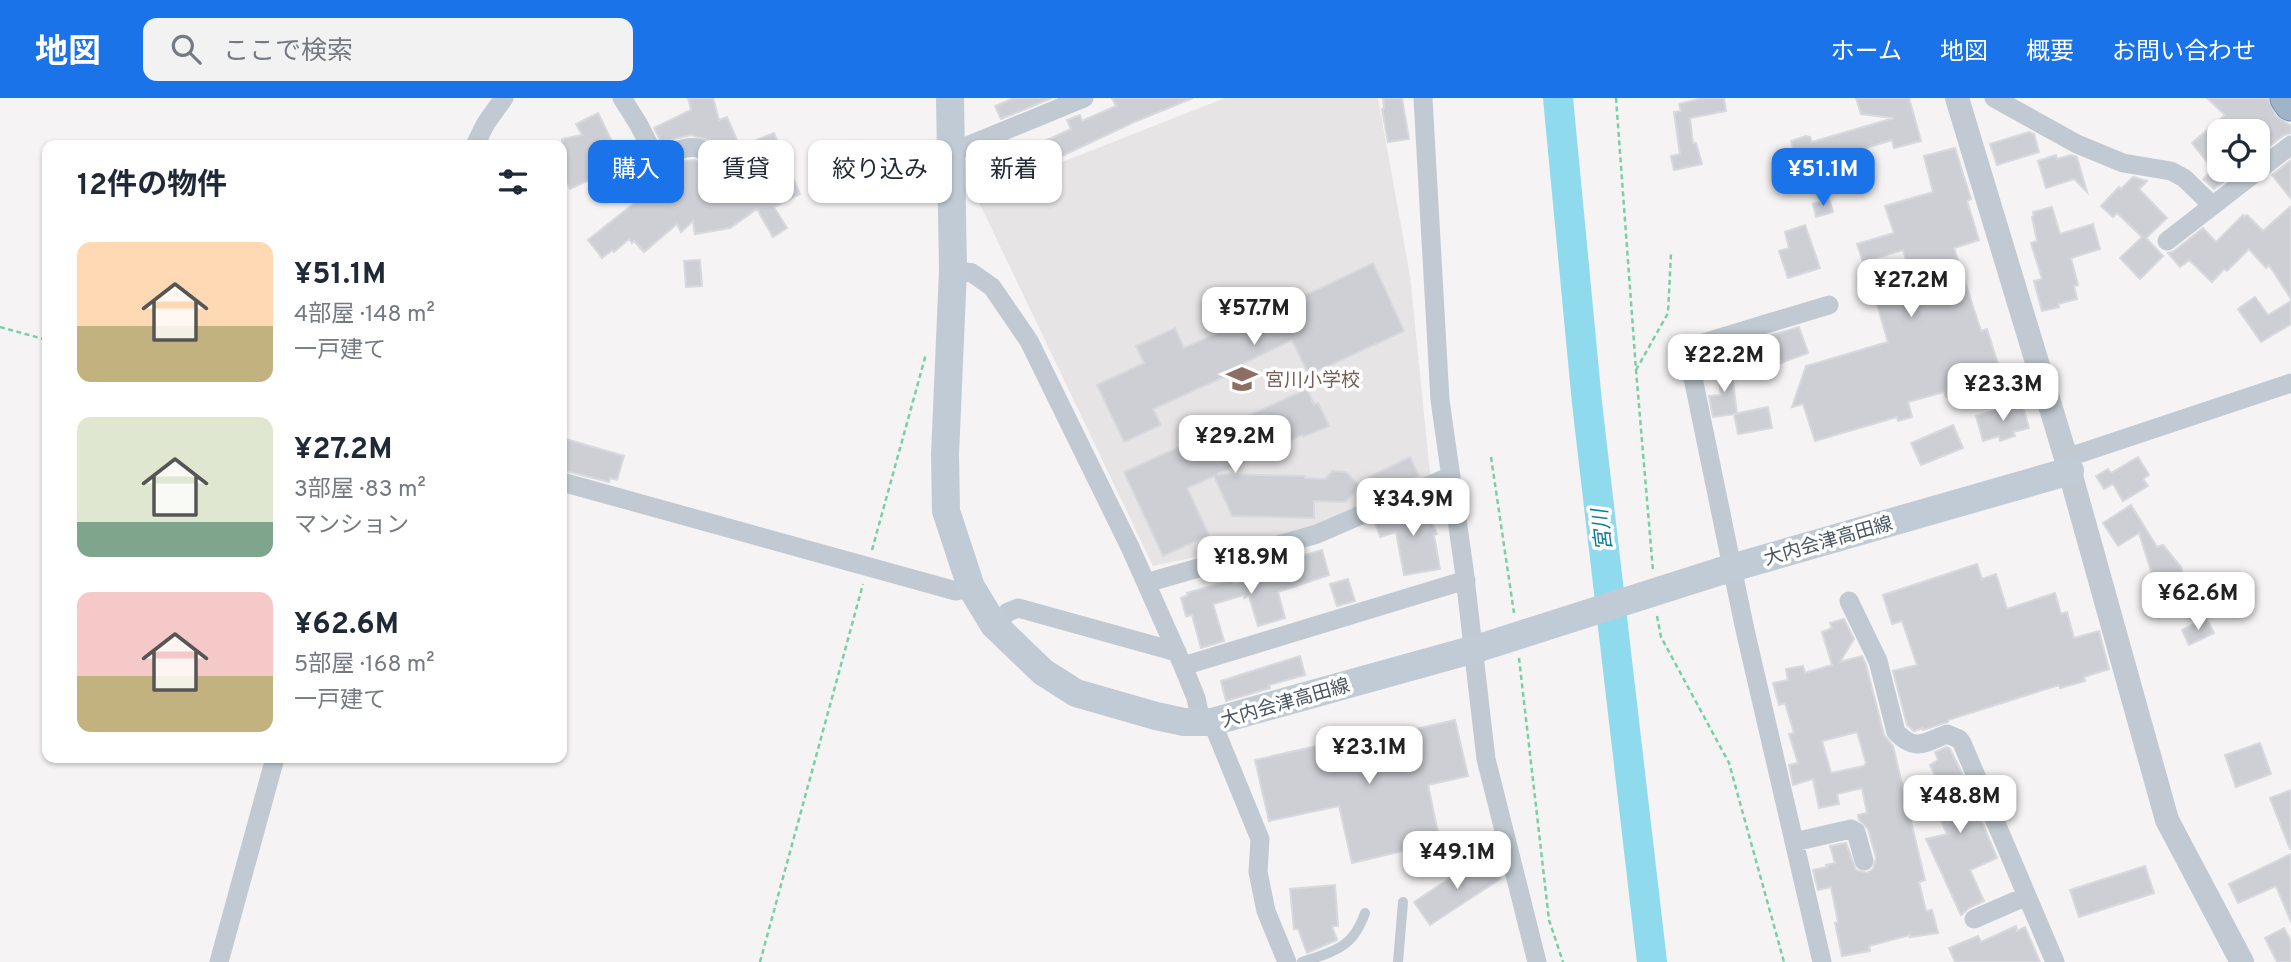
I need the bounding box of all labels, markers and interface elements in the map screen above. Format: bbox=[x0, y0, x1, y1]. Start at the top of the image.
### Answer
search box bbox=[143, 18, 633, 81]
icon: search bbox=[167, 30, 205, 68]
text: 地図 bbox=[35, 33, 101, 75]
text: ここで検索 bbox=[223, 36, 353, 69]
text: ホーム bbox=[1831, 38, 1902, 68]
text: 地図 bbox=[1940, 38, 1988, 68]
text: 概要 bbox=[2026, 38, 2074, 68]
text: お問い合わせ bbox=[2112, 38, 2256, 68]
map controls bbox=[2207, 119, 2270, 182]
button: locate bbox=[2207, 119, 2270, 182]
chip: 購入 bbox=[588, 140, 684, 203]
chip: 賃貸 bbox=[698, 140, 794, 203]
chip: 絞り込み bbox=[808, 140, 952, 203]
chip: 新着 bbox=[966, 140, 1062, 203]
pin: ¥51.1M bbox=[1766, 148, 1880, 208]
text: ¥51.1M bbox=[1788, 156, 1858, 185]
icon: filters bbox=[494, 163, 532, 201]
text: 12件の物件 bbox=[77, 168, 227, 205]
text: ¥51.1M bbox=[294, 257, 386, 294]
pin: ¥27.2M bbox=[1854, 260, 1968, 319]
text: ¥27.2M bbox=[1873, 267, 1949, 296]
icon: home bbox=[133, 270, 217, 354]
pin: ¥57.7M bbox=[1197, 288, 1311, 347]
text: ¥57.7M bbox=[1218, 295, 1290, 324]
text: 4部屋 · 148 m² bbox=[294, 301, 435, 330]
pin: ¥22.2M bbox=[1667, 334, 1781, 394]
text: 一戸建て bbox=[294, 337, 386, 366]
text: ¥22.2M bbox=[1684, 342, 1764, 371]
school or university icon: 宮川小学校 bbox=[1225, 362, 1259, 396]
pin: ¥23.3M bbox=[1946, 364, 2060, 423]
place label: 宮川小学校 bbox=[1265, 369, 1360, 393]
text: ¥23.3M bbox=[1963, 371, 2043, 400]
pin: ¥29.2M bbox=[1178, 416, 1292, 475]
text: ¥29.2M bbox=[1195, 423, 1275, 452]
text: ¥27.2M bbox=[294, 432, 392, 469]
icon: home bbox=[133, 445, 217, 529]
text: 3部屋 · 83 m² bbox=[294, 476, 426, 505]
pin: ¥34.9M bbox=[1356, 478, 1470, 538]
text: ¥34.9M bbox=[1373, 486, 1453, 515]
water label: 宮川 bbox=[1587, 505, 1619, 552]
text: マンション bbox=[294, 512, 409, 541]
street label: 大内会津高田線 bbox=[1761, 512, 1896, 572]
pin: ¥18.9M bbox=[1194, 536, 1308, 596]
text: ¥18.9M bbox=[1213, 544, 1289, 573]
pin: ¥62.6M bbox=[2141, 573, 2255, 632]
text: ¥62.6M bbox=[2158, 580, 2238, 609]
text: ¥62.6M bbox=[294, 607, 399, 644]
icon: home bbox=[133, 620, 217, 704]
text: 5部屋 · 168 m² bbox=[294, 651, 435, 680]
street label: 大内会津高田線 bbox=[1218, 674, 1353, 734]
text: 一戸建て bbox=[294, 687, 386, 716]
pin: ¥23.1M bbox=[1312, 726, 1426, 786]
text: ¥23.1M bbox=[1332, 734, 1406, 763]
pin: ¥48.8M bbox=[1903, 776, 2017, 835]
text: ¥48.8M bbox=[1919, 783, 2001, 812]
pin: ¥49.1M bbox=[1400, 832, 1514, 891]
text: ¥49.1M bbox=[1419, 839, 1495, 868]

